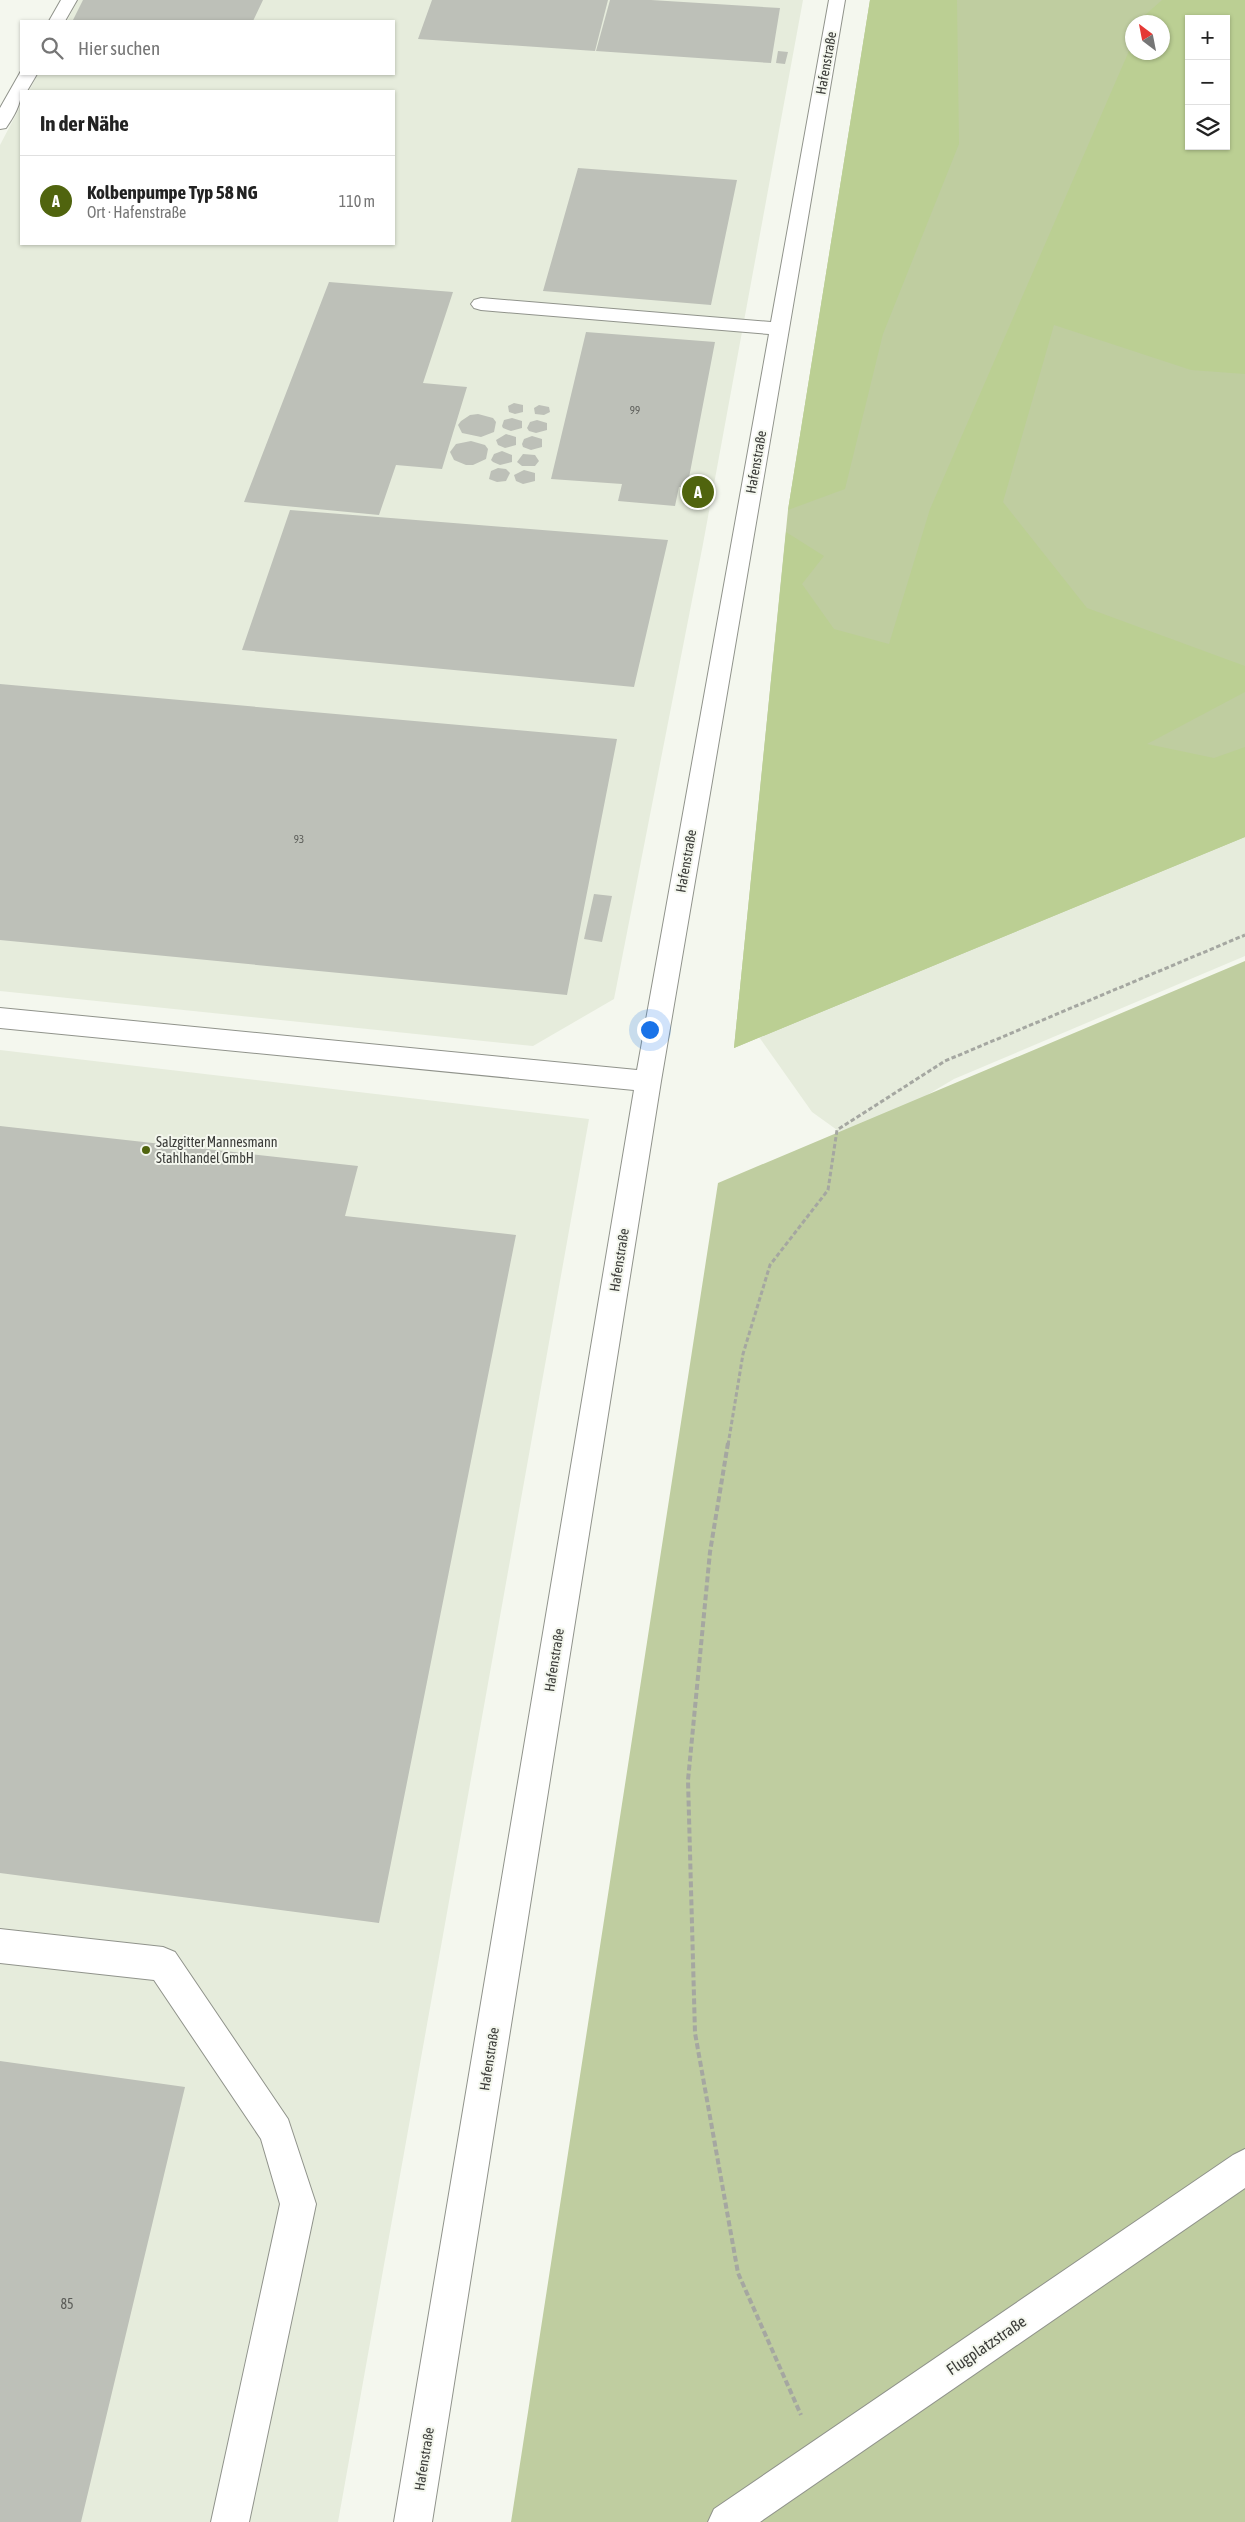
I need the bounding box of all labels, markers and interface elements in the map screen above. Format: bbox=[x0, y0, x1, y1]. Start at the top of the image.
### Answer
north arrow bbox=[1125, 15, 1170, 60]
map controls bbox=[1185, 15, 1230, 150]
button: + bbox=[1185, 15, 1230, 60]
search box bbox=[20, 20, 395, 75]
street label: Hafenstraße bbox=[813, 30, 839, 96]
icon: search bbox=[38, 34, 66, 62]
text: Hier suchen bbox=[78, 37, 160, 59]
button: − bbox=[1185, 60, 1230, 105]
button: layers bbox=[1185, 105, 1230, 150]
text: In der Nähe bbox=[40, 111, 129, 135]
text: Kolbenpumpe Typ 58 NG bbox=[87, 181, 258, 203]
text: A bbox=[52, 192, 60, 210]
text: 110 m bbox=[339, 192, 375, 210]
text: Ort · Hafenstraße bbox=[87, 203, 186, 221]
house number: 99 bbox=[630, 404, 640, 416]
street label: Hafenstraße bbox=[743, 429, 769, 495]
pin: A bbox=[682, 473, 714, 511]
street label: Hafenstraße bbox=[673, 828, 699, 894]
house number: 93 bbox=[294, 833, 304, 845]
your location bbox=[637, 1017, 663, 1043]
place label: Salzgitter Mannesmann Stahlhandel GmbH bbox=[156, 1134, 278, 1166]
marker: Salzgitter Mannesmann Stahlhandel GmbH bbox=[140, 1144, 152, 1156]
street label: Hafenstraße bbox=[606, 1227, 632, 1293]
street label: Hafenstraße bbox=[541, 1627, 567, 1693]
street label: Hafenstraße bbox=[476, 2026, 502, 2092]
house number: 85 bbox=[60, 2296, 74, 2312]
street label: Flugplatzstraße bbox=[943, 2312, 1030, 2379]
street label: Hafenstraße bbox=[411, 2426, 437, 2492]

